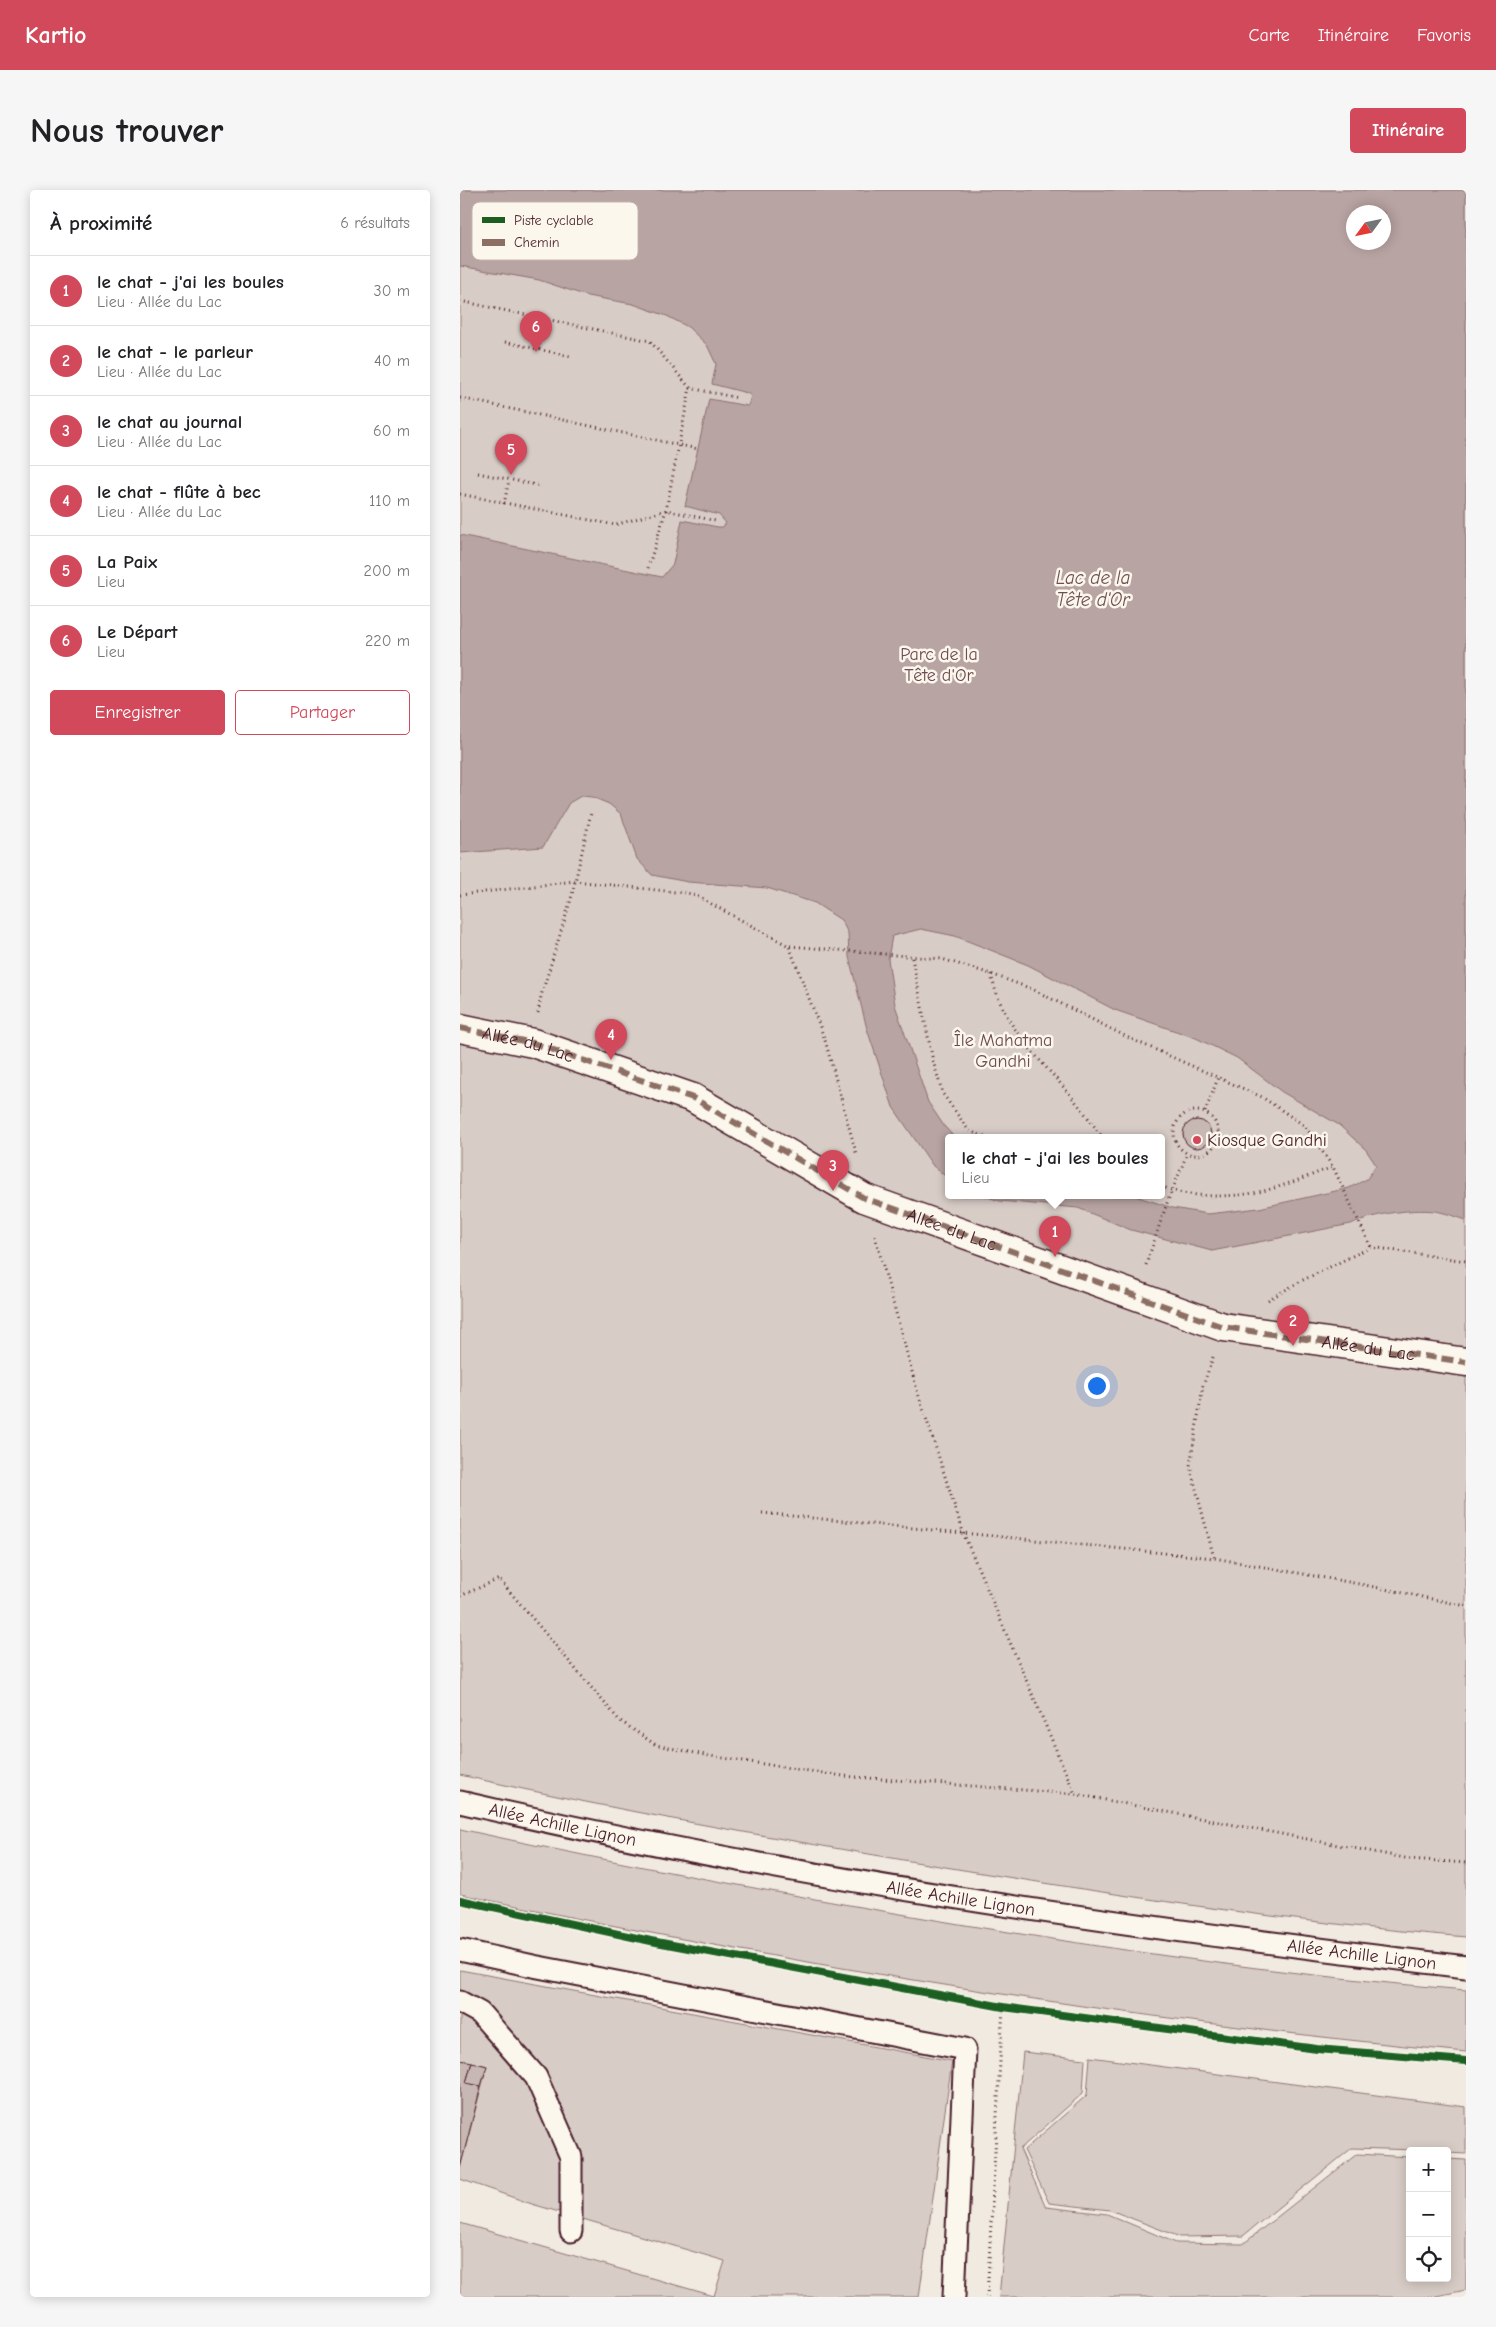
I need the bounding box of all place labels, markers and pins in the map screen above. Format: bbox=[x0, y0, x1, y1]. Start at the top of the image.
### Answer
pin: 6 bbox=[520, 311, 552, 352]
pin: 5 bbox=[495, 434, 527, 475]
pin: 4 bbox=[595, 1019, 627, 1060]
place label: Kiosque Gandhi bbox=[1207, 1130, 1327, 1151]
marker: Kiosque Gandhi bbox=[1191, 1134, 1203, 1146]
pin: 3 bbox=[817, 1150, 849, 1191]
pin: 1 bbox=[1039, 1216, 1071, 1257]
pin: 2 bbox=[1277, 1305, 1309, 1346]

